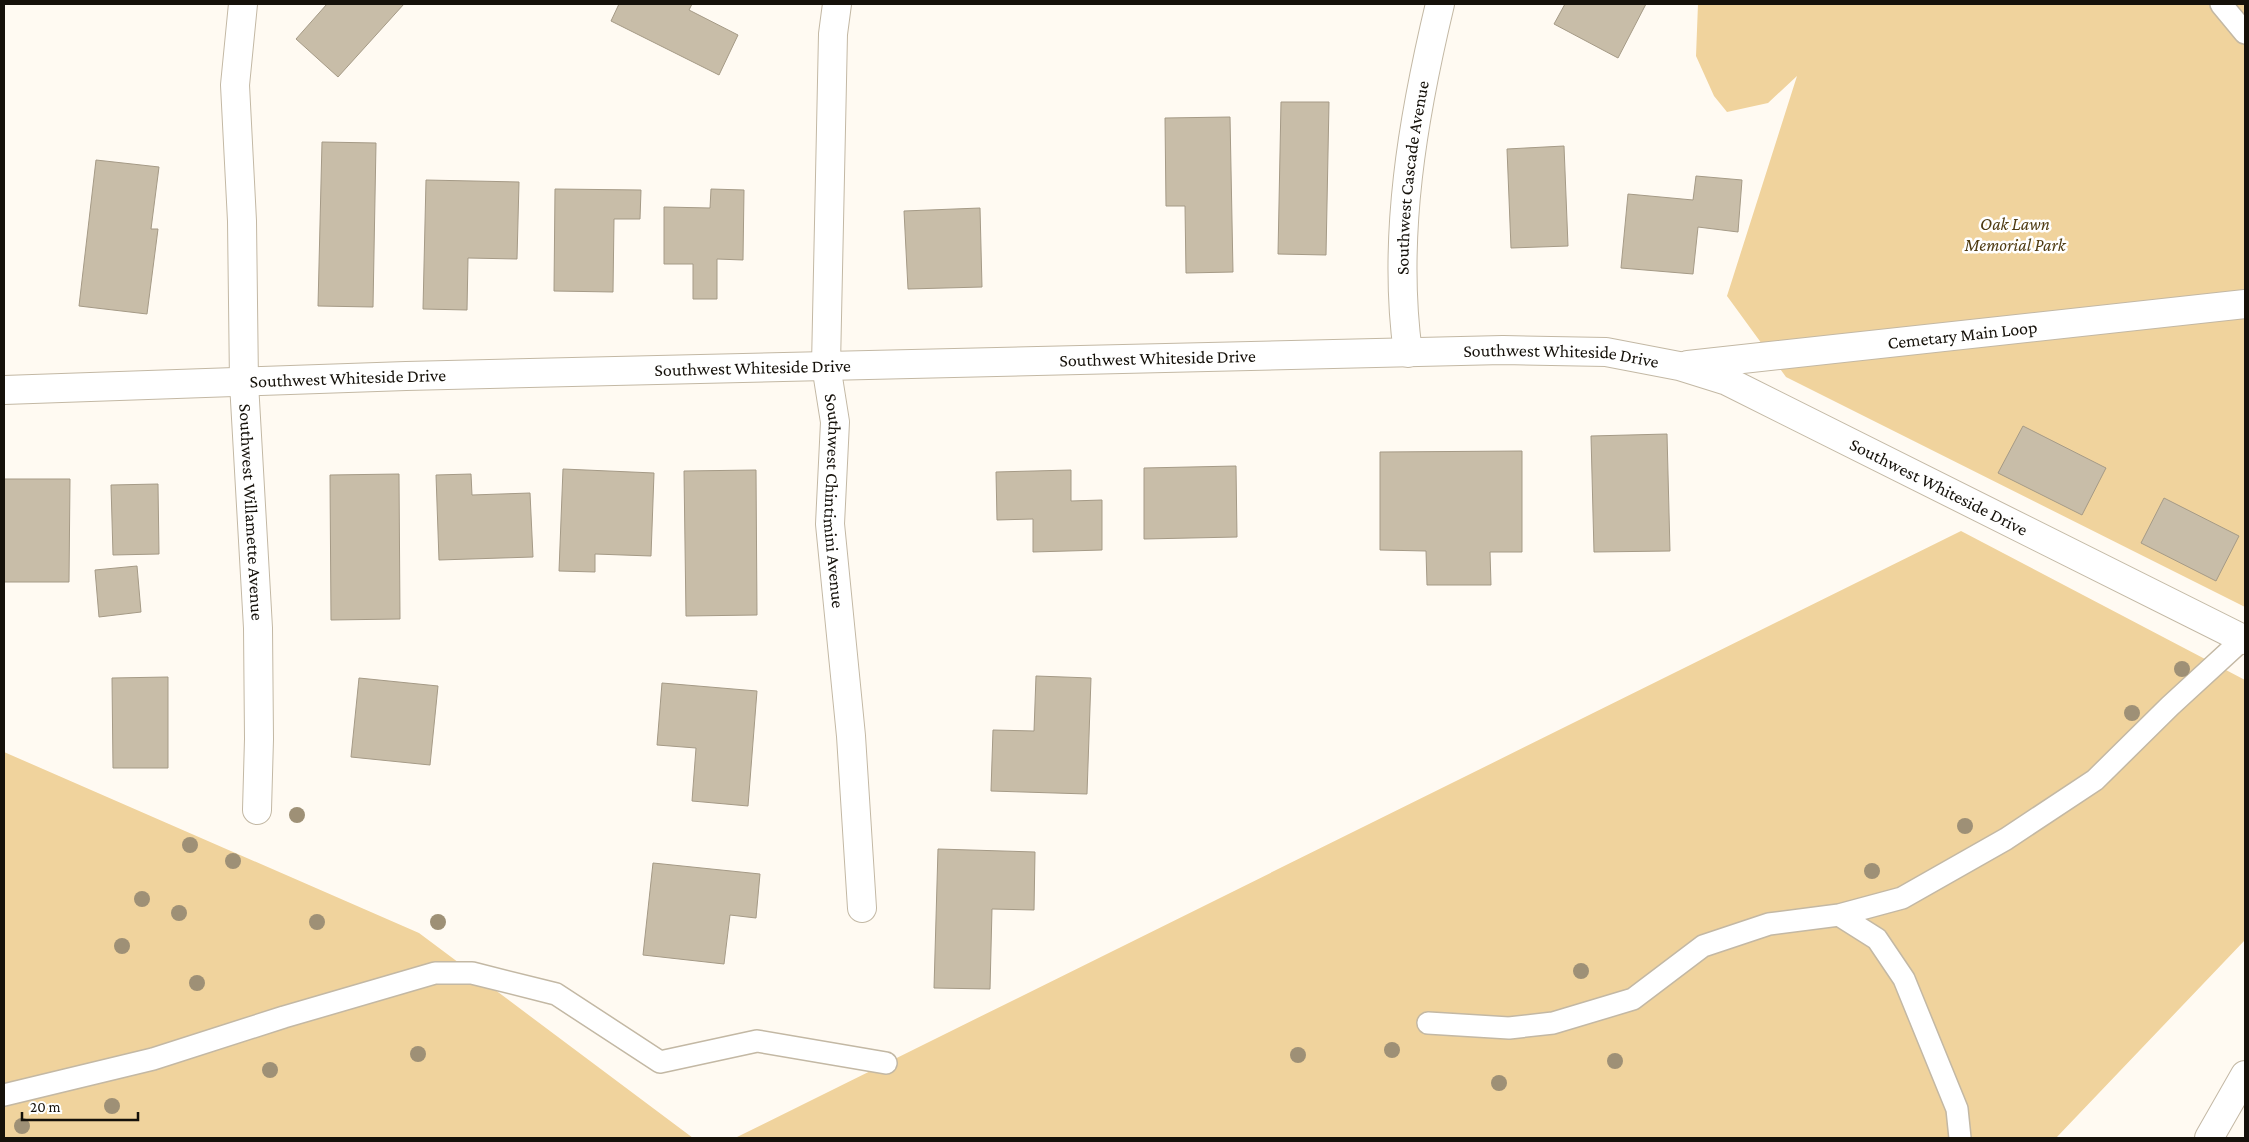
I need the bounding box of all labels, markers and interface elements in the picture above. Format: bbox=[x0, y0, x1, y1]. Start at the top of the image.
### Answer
street label: Southwest Cascade Avenue bbox=[1392, 79, 1433, 275]
park label: Oak Lawn Memorial Park bbox=[1963, 214, 2067, 255]
street label: Cemetary Main Loop bbox=[1886, 317, 2038, 353]
street label: Southwest Whiteside Drive bbox=[1463, 340, 1661, 372]
street label: Southwest Whiteside Drive bbox=[1059, 346, 1256, 371]
street label: Southwest Whiteside Drive bbox=[654, 355, 851, 380]
street label: Southwest Whiteside Drive bbox=[249, 365, 446, 391]
street label: Southwest Chintimini Avenue bbox=[820, 392, 848, 609]
street label: Southwest Willamette Avenue bbox=[235, 403, 268, 621]
street label: Southwest Whiteside Drive bbox=[1847, 434, 2031, 540]
scale bar bbox=[22, 1090, 139, 1122]
text: 20 m bbox=[30, 1099, 61, 1115]

